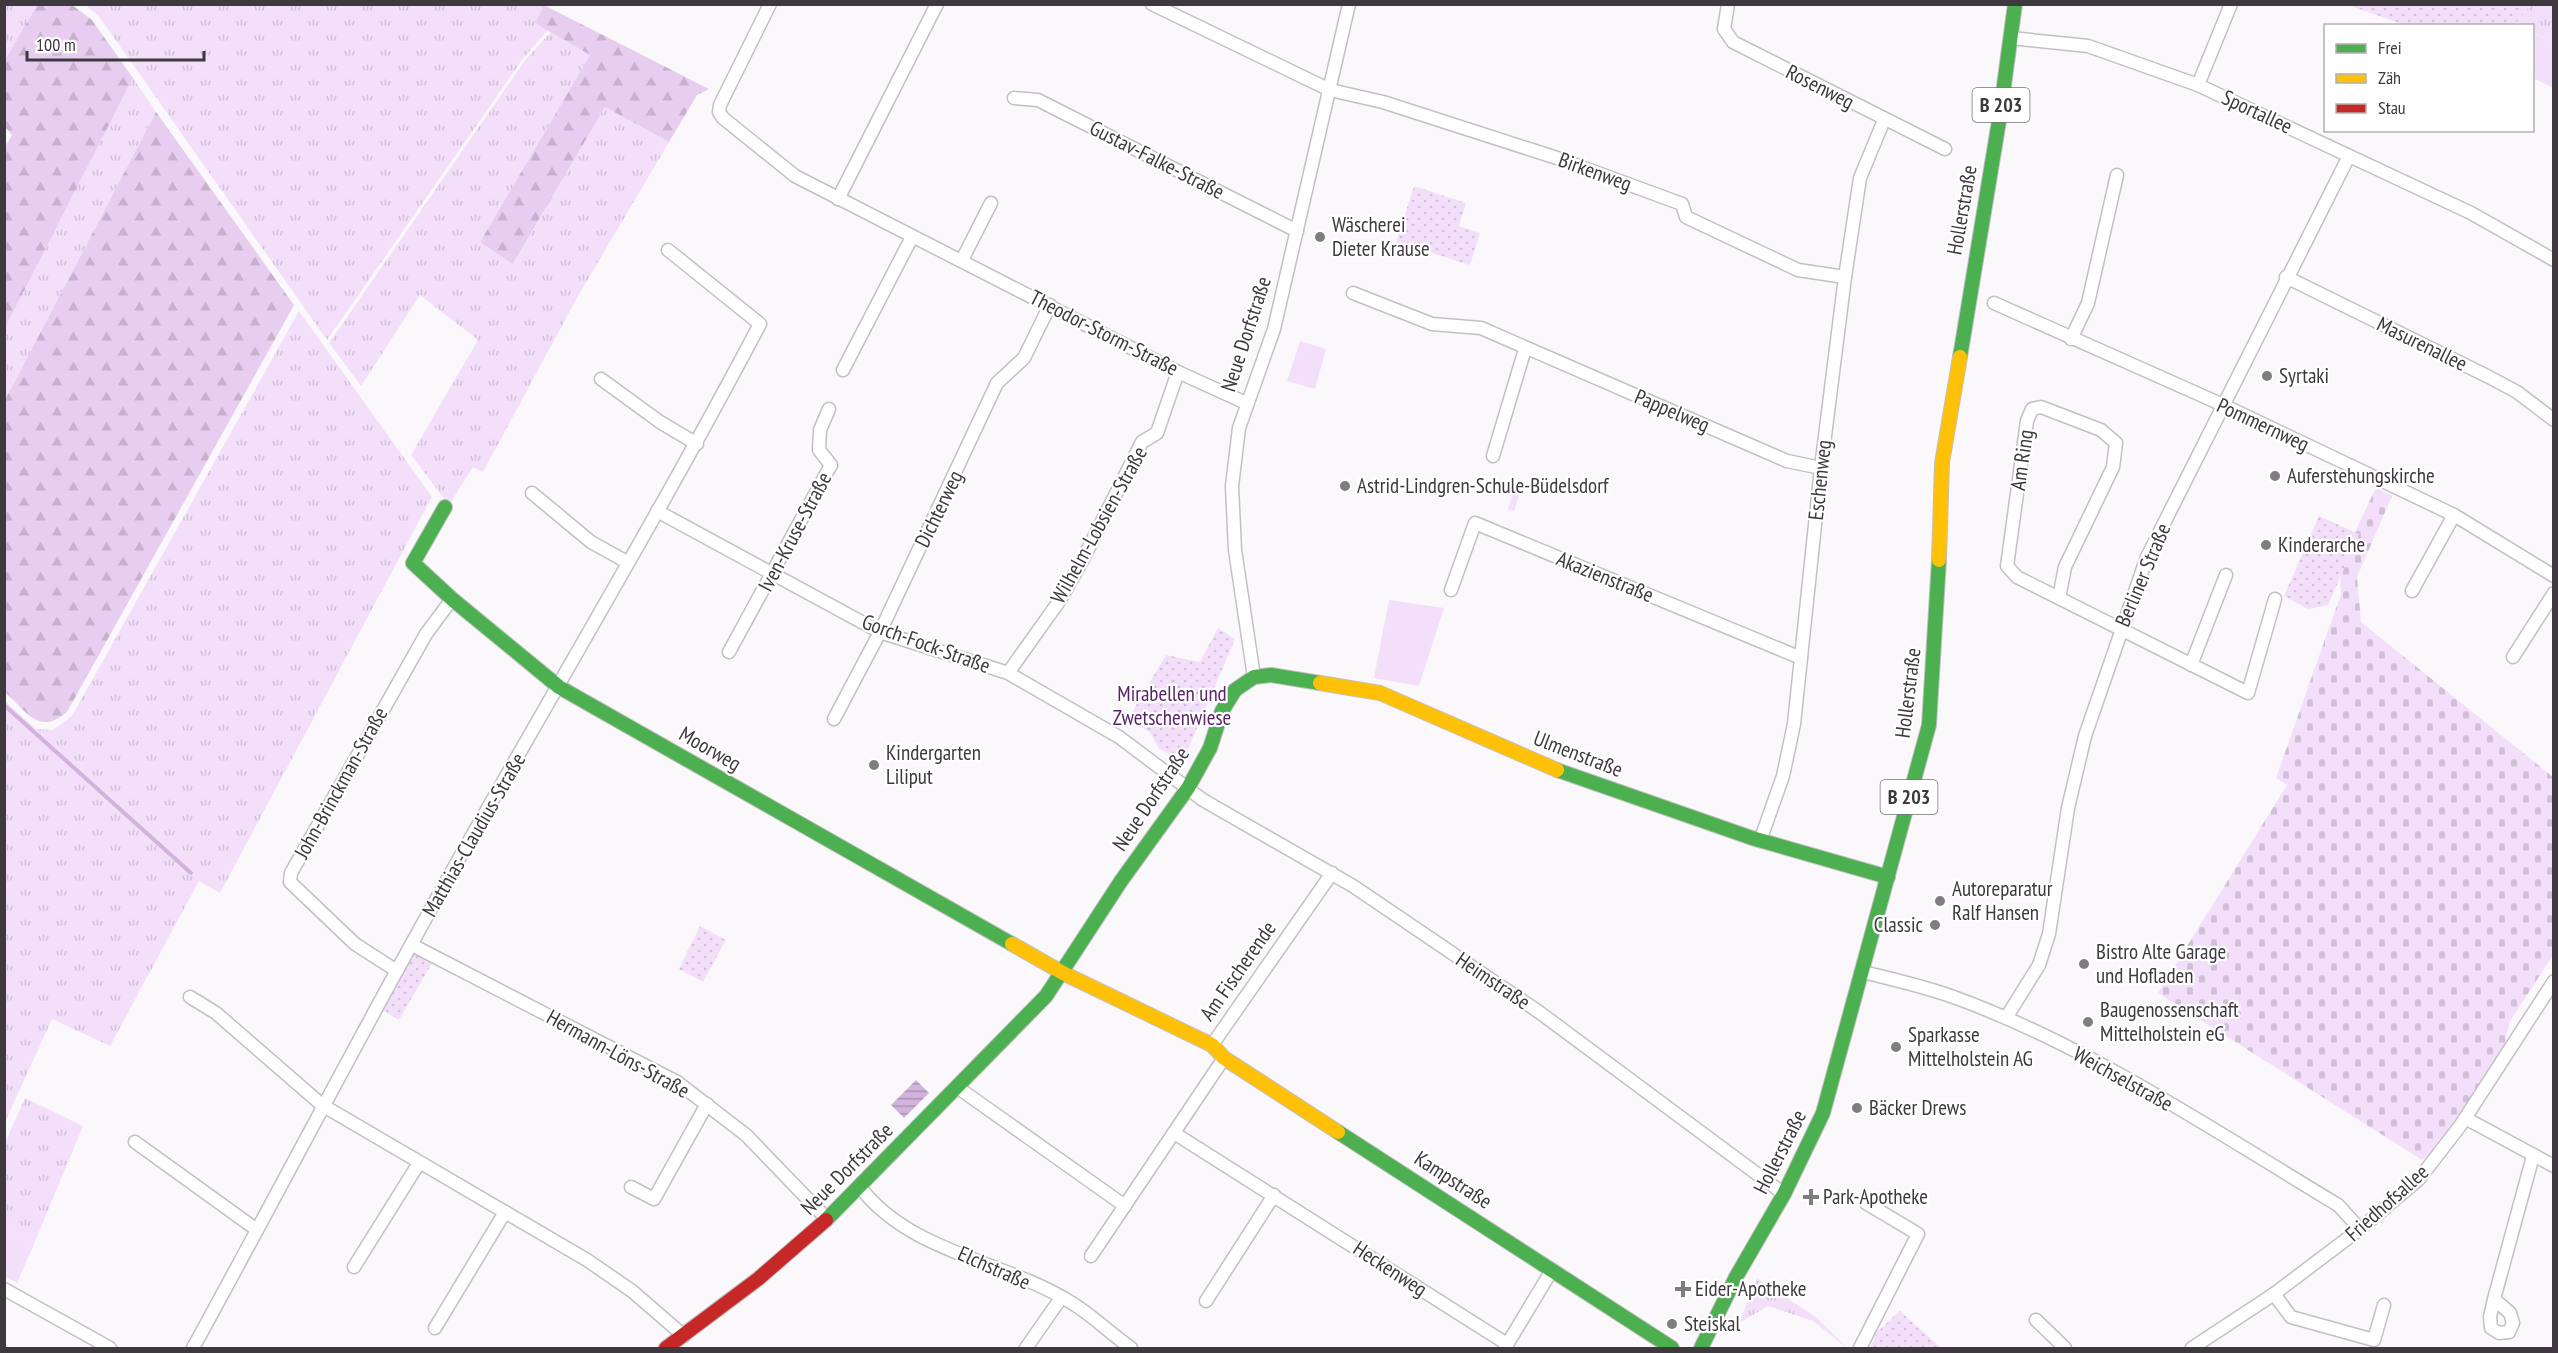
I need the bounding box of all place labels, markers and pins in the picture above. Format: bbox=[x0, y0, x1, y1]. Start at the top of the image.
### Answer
place label: Wäscherei Dieter Krause bbox=[1332, 211, 1430, 262]
marker: Wäscherei Dieter Krause bbox=[1313, 230, 1327, 244]
place label: Syrtaki bbox=[2279, 362, 2329, 389]
marker: Syrtaki bbox=[2260, 369, 2274, 383]
place label: Auferstehungskirche bbox=[2287, 462, 2435, 489]
marker: Auferstehungskirche bbox=[2268, 469, 2282, 483]
place label: Astrid-Lindgren-Schule-Büdelsdorf bbox=[1357, 472, 1609, 499]
marker: Astrid-Lindgren-Schule-Büdelsdorf bbox=[1338, 479, 1352, 493]
place label: Kinderarche bbox=[2278, 531, 2365, 558]
marker: Kinderarche bbox=[2259, 538, 2273, 552]
place label: Kindergarten Liliput bbox=[886, 739, 981, 790]
marker: Kindergarten Liliput bbox=[867, 758, 881, 772]
place label: Autoreparatur Ralf Hansen bbox=[1952, 875, 2053, 926]
marker: Autoreparatur Ralf Hansen bbox=[1933, 894, 1947, 908]
place label: Classic bbox=[1874, 911, 1924, 938]
marker: Classic bbox=[1928, 918, 1942, 932]
place label: Bistro Alte Garage und Hofladen bbox=[2096, 938, 2226, 989]
marker: Bistro Alte Garage und Hofladen bbox=[2077, 957, 2091, 971]
place label: Baugenossenschaft Mittelholstein eG bbox=[2100, 996, 2239, 1047]
marker: Baugenossenschaft Mittelholstein eG bbox=[2081, 1015, 2095, 1029]
place label: Sparkasse Mittelholstein AG bbox=[1908, 1021, 2033, 1072]
marker: Sparkasse Mittelholstein AG bbox=[1889, 1040, 1903, 1054]
place label: Bäcker Drews bbox=[1869, 1094, 1966, 1121]
marker: Bäcker Drews bbox=[1850, 1101, 1864, 1115]
place label: Park-Apotheke bbox=[1823, 1183, 1928, 1210]
marker: Park-Apotheke bbox=[1804, 1190, 1818, 1204]
place label: Eider-Apotheke bbox=[1695, 1275, 1807, 1302]
marker: Eider-Apotheke bbox=[1676, 1282, 1690, 1296]
place label: Steiskal bbox=[1684, 1310, 1740, 1337]
marker: Steiskal bbox=[1665, 1317, 1679, 1331]

